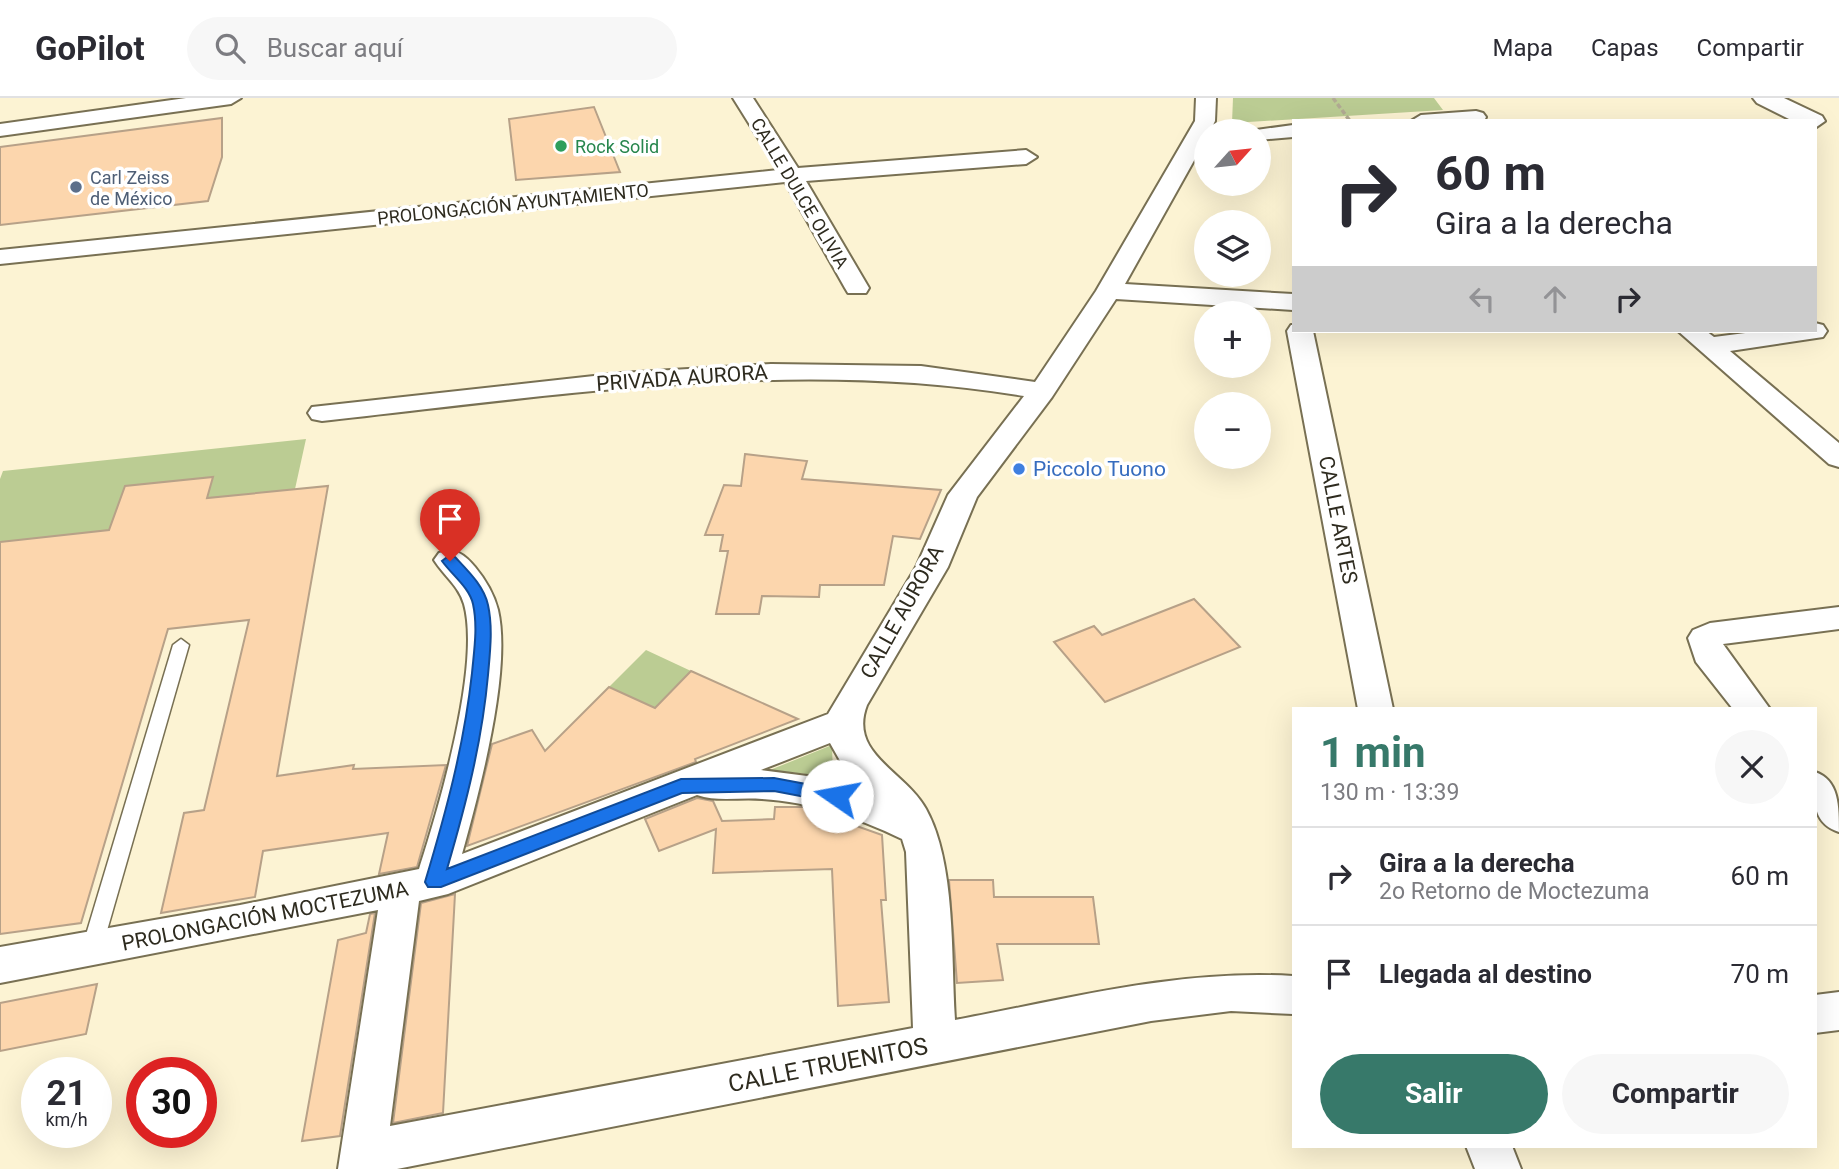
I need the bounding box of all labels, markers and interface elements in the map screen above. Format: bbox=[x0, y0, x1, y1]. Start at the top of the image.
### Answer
search box bbox=[187, 17, 677, 80]
text: GoPilot bbox=[35, 29, 145, 68]
icon: search bbox=[211, 29, 249, 67]
text: Buscar aquí bbox=[267, 33, 403, 63]
text: Mapa bbox=[1492, 34, 1553, 62]
text: Capas bbox=[1591, 34, 1659, 62]
text: Compartir bbox=[1697, 34, 1804, 62]
street label: CALLE DULCE OLIVIA bbox=[747, 114, 853, 272]
north arrow bbox=[1194, 119, 1270, 196]
map controls bbox=[1194, 119, 1271, 469]
place label: Rock Solid bbox=[575, 136, 659, 157]
marker: Rock Solid bbox=[553, 138, 569, 154]
text: 60 m bbox=[1435, 145, 1546, 202]
icon: right bbox=[1320, 147, 1411, 238]
place label: Carl Zeiss de México bbox=[90, 167, 172, 209]
marker: Carl Zeiss de México bbox=[68, 179, 84, 195]
street label: PROLONGACIÓN AYUNTAMIENTO bbox=[376, 179, 650, 229]
text: Gira a la derecha bbox=[1435, 204, 1673, 242]
button: layers bbox=[1194, 210, 1271, 287]
icon: left bbox=[1463, 280, 1501, 318]
icon: ahead bbox=[1536, 280, 1574, 318]
icon: right bbox=[1609, 280, 1647, 318]
button: + bbox=[1194, 301, 1271, 378]
street label: PRIVADA AURORA bbox=[595, 360, 769, 396]
button: − bbox=[1194, 392, 1271, 469]
street label: CALLE ARTES bbox=[1314, 454, 1362, 586]
place label: Piccolo Tuono bbox=[1033, 457, 1166, 481]
marker: Piccolo Tuono bbox=[1011, 461, 1027, 477]
pin bbox=[420, 489, 480, 561]
icon: arrive bbox=[431, 500, 469, 538]
street label: CALLE AURORA bbox=[856, 541, 949, 683]
text: 1 min bbox=[1320, 728, 1426, 777]
button: close bbox=[1715, 730, 1789, 804]
position arrow bbox=[800, 759, 874, 833]
text: 130 m · 13:39 bbox=[1320, 779, 1459, 806]
text: Gira a la derecha bbox=[1379, 848, 1575, 878]
icon: right bbox=[1320, 857, 1358, 895]
text: 60 m bbox=[1731, 861, 1789, 891]
street label: PROLONGACIÓN MOCTEZUMA bbox=[120, 876, 411, 956]
text: 2o Retorno de Moctezuma bbox=[1379, 878, 1649, 905]
icon: arrive bbox=[1320, 955, 1358, 993]
text: Llegada al destino bbox=[1379, 959, 1592, 989]
text: 70 m bbox=[1731, 959, 1789, 989]
street label: CALLE TRUENITOS bbox=[726, 1032, 930, 1098]
button: Salir bbox=[1320, 1054, 1548, 1134]
button: Compartir bbox=[1562, 1054, 1789, 1134]
speed limit sign: 30 bbox=[126, 1057, 217, 1148]
text: 21 bbox=[46, 1073, 87, 1114]
text: km/h bbox=[45, 1109, 88, 1130]

